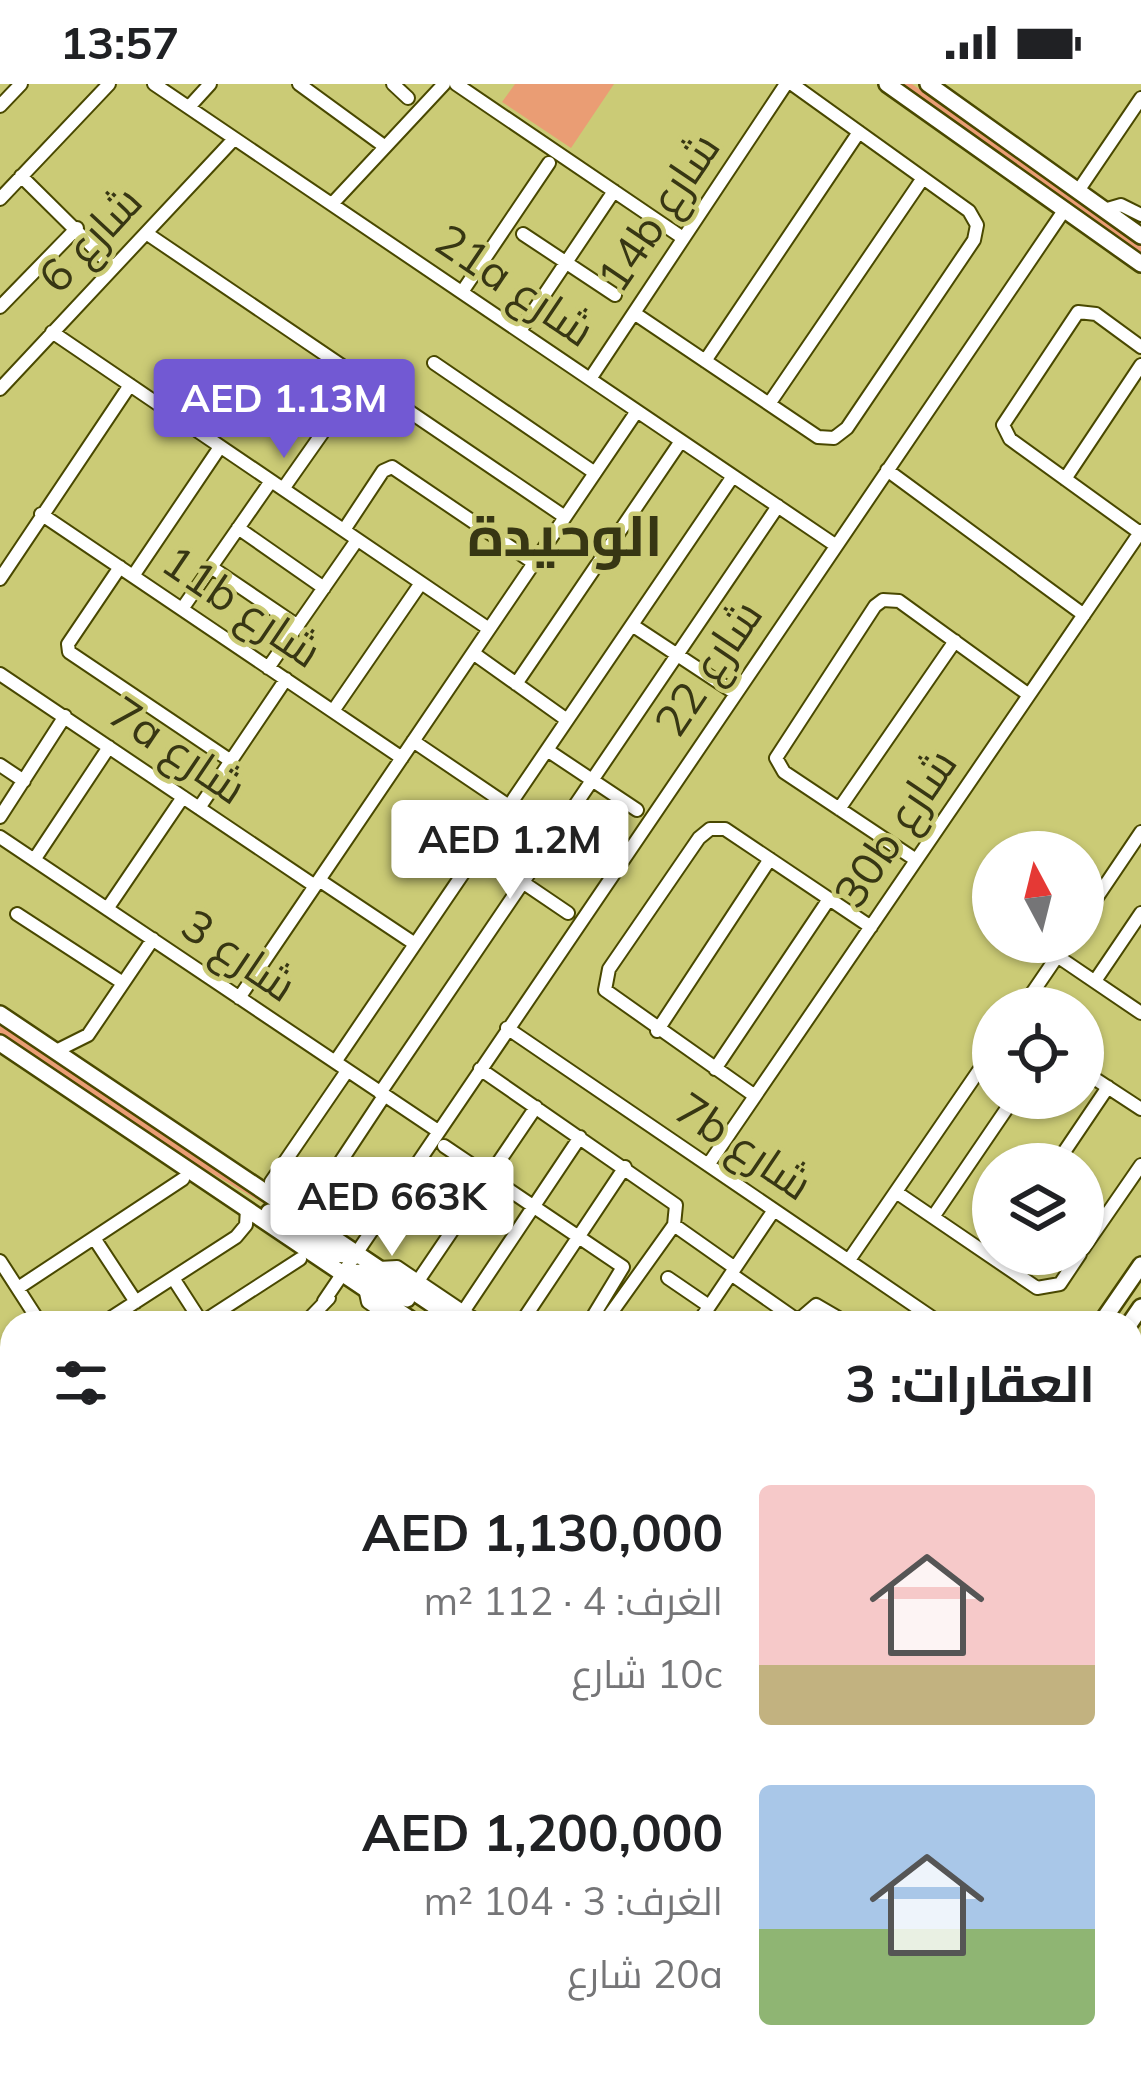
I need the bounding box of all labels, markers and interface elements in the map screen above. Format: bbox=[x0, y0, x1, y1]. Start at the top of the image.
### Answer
text: 13:57 bbox=[60, 14, 179, 70]
street label: 14b شارع bbox=[584, 121, 734, 304]
street label: شارع 6 bbox=[26, 173, 156, 306]
street label: 21a شارع bbox=[423, 211, 606, 361]
pin: AED 1.13M bbox=[147, 359, 421, 461]
text: AED 1.13M bbox=[181, 373, 387, 422]
district label: الوحيدة bbox=[467, 499, 663, 570]
street label: 11b شارع bbox=[150, 532, 333, 682]
street label: شارع 22 bbox=[641, 588, 776, 749]
street label: 7a شارع bbox=[97, 683, 258, 818]
street label: 30b شارع bbox=[821, 737, 971, 920]
pin: AED 1.2M bbox=[386, 800, 634, 902]
text: AED 1.2M bbox=[418, 814, 602, 863]
north arrow bbox=[972, 831, 1104, 963]
map controls bbox=[972, 831, 1104, 1275]
street label: شارع 3 bbox=[169, 896, 307, 1016]
button: locate bbox=[972, 987, 1104, 1119]
street label: 7b شارع bbox=[663, 1079, 824, 1214]
button: layers bbox=[972, 1143, 1104, 1275]
pin: AED 663K bbox=[268, 1157, 516, 1259]
text: AED 663K bbox=[297, 1171, 487, 1220]
icon: filters bbox=[48, 1350, 114, 1416]
text: العقارات: 3 bbox=[845, 1351, 1095, 1415]
text: AED 1,130,000 bbox=[362, 1500, 723, 1564]
icon: home bbox=[855, 1533, 999, 1677]
text: الغرف: 4 · 112 m² bbox=[424, 1576, 723, 1625]
text: 10c شارع bbox=[571, 1649, 723, 1698]
text: AED 1,200,000 bbox=[362, 1800, 723, 1864]
icon: home bbox=[855, 1833, 999, 1977]
text: الغرف: 3 · 104 m² bbox=[424, 1876, 723, 1925]
text: 20a شارع bbox=[567, 1949, 723, 1998]

